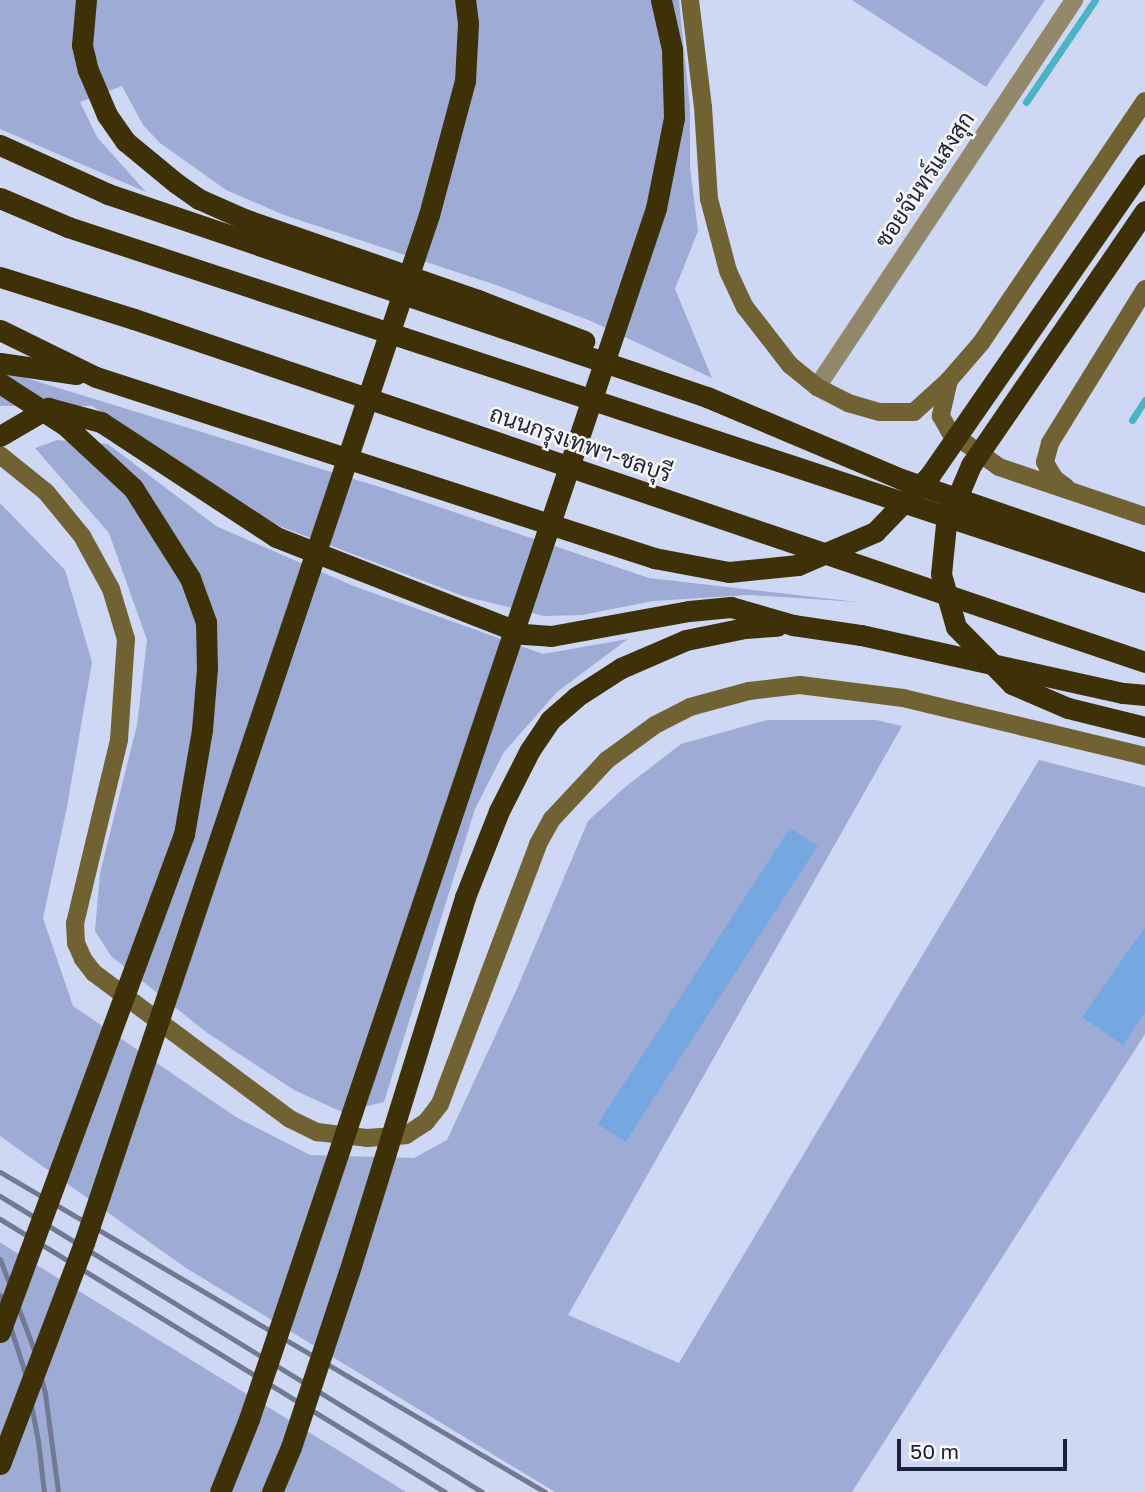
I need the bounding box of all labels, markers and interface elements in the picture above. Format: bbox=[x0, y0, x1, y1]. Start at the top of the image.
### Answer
street label: ซอยจันทร์แสงสุก bbox=[868, 106, 980, 252]
street label: ถนนกรุงเทพฯ-ชลบุรี bbox=[486, 399, 676, 487]
scale bar bbox=[900, 1426, 1070, 1470]
text: 50 m bbox=[910, 1438, 959, 1464]

